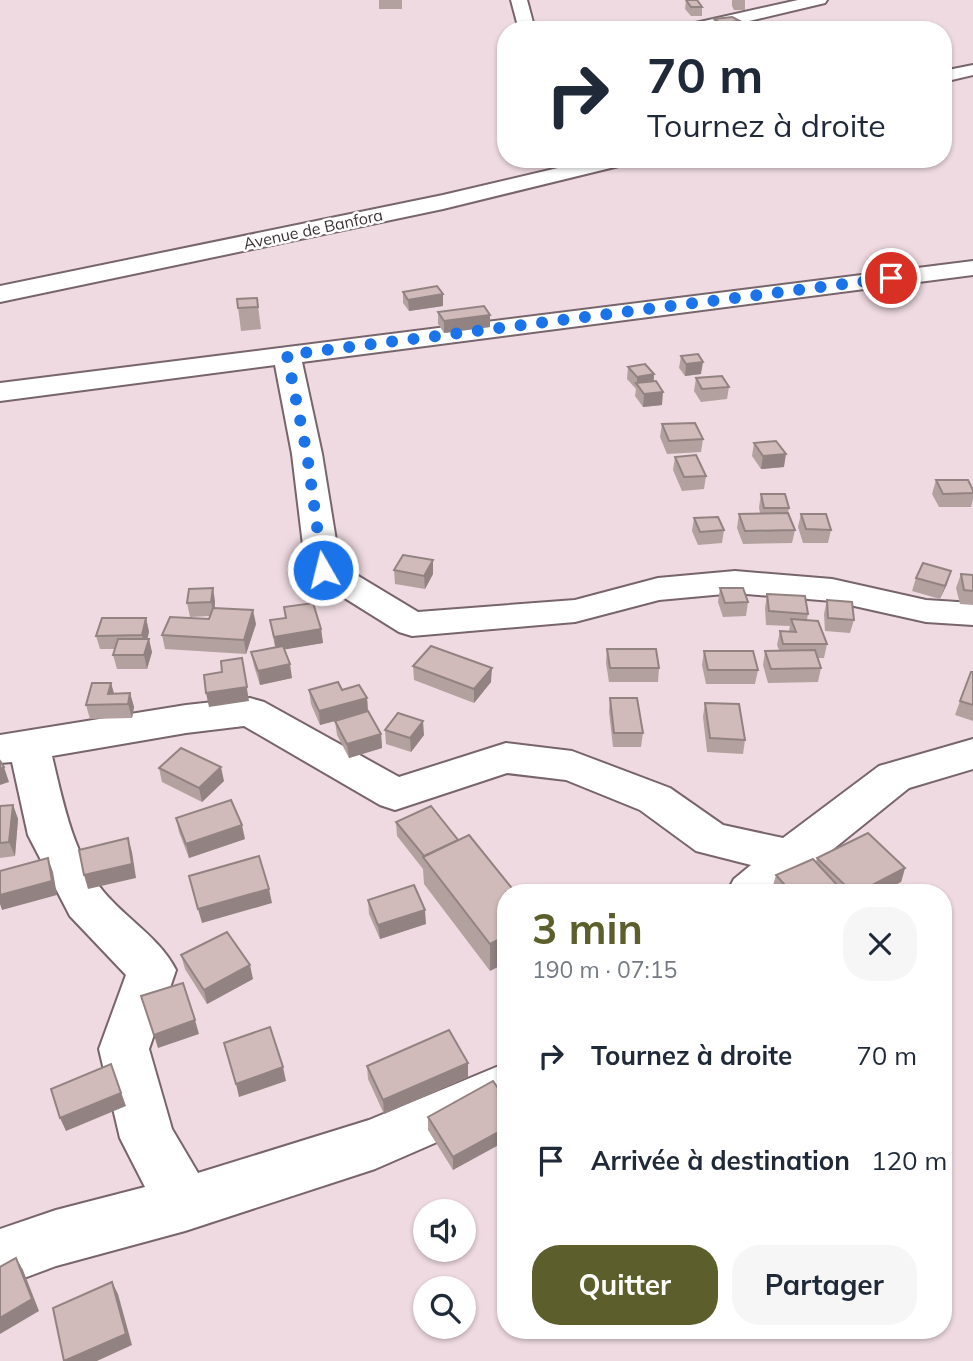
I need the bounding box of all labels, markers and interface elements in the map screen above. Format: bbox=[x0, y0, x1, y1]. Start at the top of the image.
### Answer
text: 70 m bbox=[647, 44, 763, 105]
icon: right bbox=[532, 49, 623, 140]
text: Tournez à droite bbox=[647, 105, 886, 145]
street label: Avenue de Banfora bbox=[242, 204, 384, 254]
pin bbox=[861, 248, 921, 308]
icon: arrive bbox=[872, 259, 910, 297]
position arrow bbox=[286, 533, 360, 607]
text: 3 min bbox=[532, 902, 643, 955]
button: close bbox=[843, 907, 917, 981]
text: 190 m · 07:15 bbox=[532, 955, 677, 984]
icon: right bbox=[532, 1037, 570, 1075]
text: Tournez à droite bbox=[591, 1039, 792, 1072]
text: 70 m bbox=[856, 1039, 917, 1072]
icon: arrive bbox=[532, 1142, 570, 1180]
text: Arrivée à destination bbox=[591, 1144, 850, 1177]
text: 120 m bbox=[871, 1144, 947, 1177]
map controls bbox=[413, 1199, 476, 1339]
button: sound bbox=[413, 1199, 476, 1262]
button: Quitter bbox=[532, 1245, 718, 1325]
button: Partager bbox=[732, 1245, 917, 1325]
button: search bbox=[413, 1276, 476, 1339]

